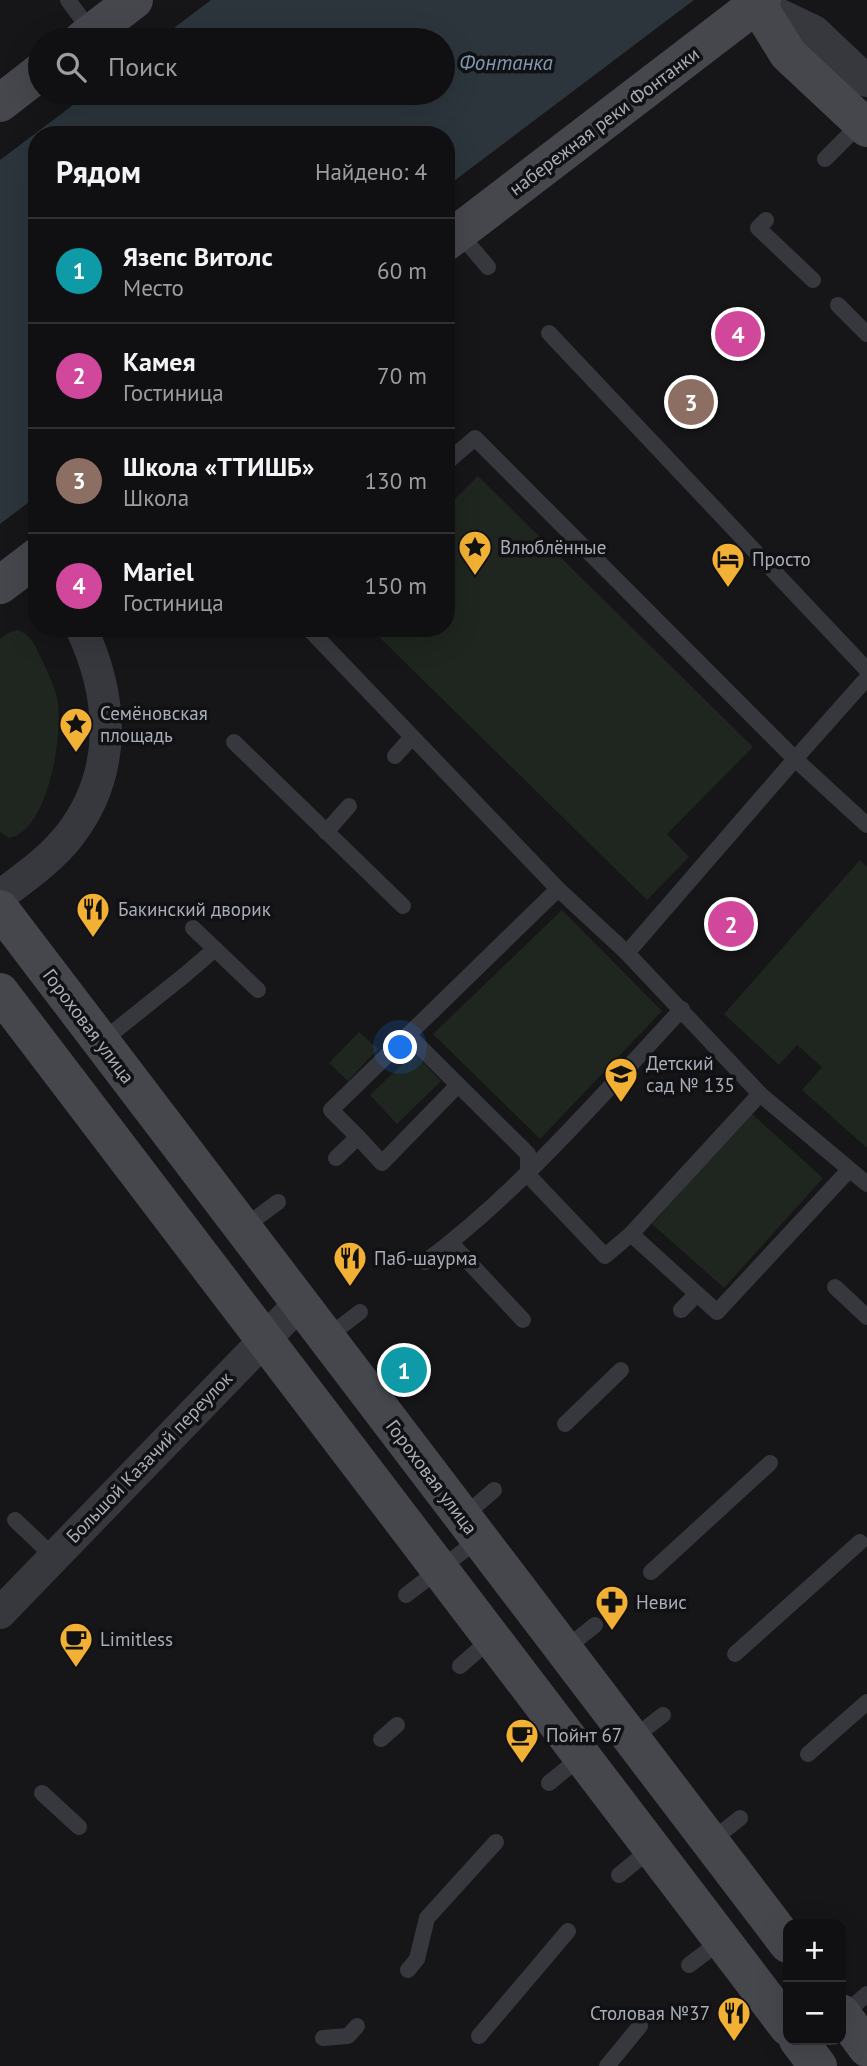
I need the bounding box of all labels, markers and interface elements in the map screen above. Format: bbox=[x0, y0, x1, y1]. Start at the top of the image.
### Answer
search box bbox=[28, 28, 455, 105]
street label: набережная реки Фонтанки bbox=[504, 42, 704, 200]
icon: search bbox=[52, 48, 90, 86]
water label: Фонтанка bbox=[459, 49, 554, 76]
text: Поиск bbox=[108, 50, 177, 83]
text: Рядом bbox=[56, 152, 141, 191]
text: Найдено: 4 bbox=[315, 157, 427, 186]
text: Язепс Витолс bbox=[123, 240, 273, 273]
text: 1 bbox=[72, 256, 86, 285]
text: 60 m bbox=[377, 256, 427, 285]
text: Место bbox=[123, 273, 184, 302]
pin: 4 bbox=[715, 308, 761, 360]
text: Камея bbox=[123, 345, 196, 378]
text: 2 bbox=[72, 361, 86, 390]
text: 70 m bbox=[377, 361, 427, 390]
pin: 3 bbox=[668, 376, 714, 428]
text: Гостиница bbox=[123, 378, 224, 407]
text: Школа «ТТИШБ» bbox=[123, 450, 315, 483]
text: 3 bbox=[72, 466, 86, 495]
text: 130 m bbox=[365, 466, 427, 495]
text: Школа bbox=[123, 483, 189, 512]
place icon: Влюблённые bbox=[456, 528, 494, 577]
place label: Влюблённые bbox=[500, 535, 606, 559]
hotel icon: Просто bbox=[709, 540, 747, 589]
place label: Просто bbox=[752, 547, 811, 571]
text: Mariel bbox=[123, 555, 194, 588]
text: 4 bbox=[72, 571, 86, 600]
text: 150 m bbox=[365, 571, 427, 600]
text: Гостиница bbox=[123, 588, 224, 617]
place label: Семёновская площадь bbox=[100, 701, 208, 747]
place icon: Семёновская площадь bbox=[57, 705, 95, 754]
restaurant icon: Бакинский дворик bbox=[74, 890, 112, 939]
place label: Бакинский дворик bbox=[118, 897, 271, 921]
pin: 2 bbox=[708, 898, 754, 950]
street label: Гороховая улица bbox=[38, 964, 140, 1088]
your location bbox=[383, 1030, 417, 1064]
place label: Детский сад № 135 bbox=[646, 1051, 735, 1097]
school or university icon: Детский сад № 135 bbox=[602, 1055, 640, 1104]
restaurant icon: Паб-шаурма bbox=[331, 1239, 369, 1288]
place label: Паб-шаурма bbox=[374, 1246, 477, 1270]
pin: 1 bbox=[381, 1344, 427, 1396]
street label: Большой Казачий переулок bbox=[61, 1366, 237, 1548]
street label: Гороховая улица bbox=[381, 1415, 483, 1539]
pharmacy icon: Невис bbox=[593, 1583, 631, 1632]
place label: Невис bbox=[636, 1590, 687, 1614]
cafe icon: Limitless bbox=[57, 1620, 95, 1669]
place label: Limitless bbox=[100, 1627, 173, 1651]
cafe icon: Пойнт 67 bbox=[503, 1716, 541, 1765]
place label: Пойнт 67 bbox=[546, 1723, 622, 1747]
map controls bbox=[783, 1919, 846, 2045]
button: + bbox=[783, 1919, 846, 1982]
button: − bbox=[783, 1982, 846, 2045]
restaurant icon: Столовая №37 bbox=[715, 1994, 753, 2043]
place label: Столовая №37 bbox=[590, 2001, 710, 2025]

